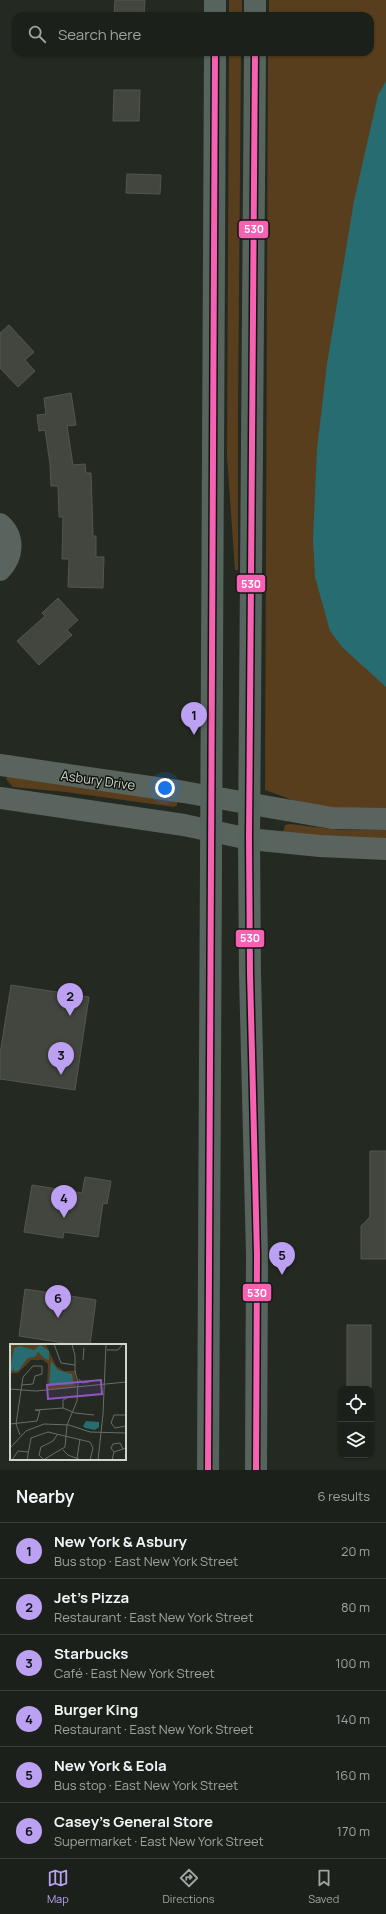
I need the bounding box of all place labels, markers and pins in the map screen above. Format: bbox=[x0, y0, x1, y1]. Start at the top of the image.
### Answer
pin: 1 bbox=[181, 702, 207, 735]
pin: 2 bbox=[57, 983, 83, 1016]
pin: 3 bbox=[48, 1042, 74, 1075]
pin: 4 bbox=[51, 1185, 77, 1218]
pin: 5 bbox=[269, 1242, 295, 1275]
pin: 6 bbox=[45, 1285, 71, 1318]

